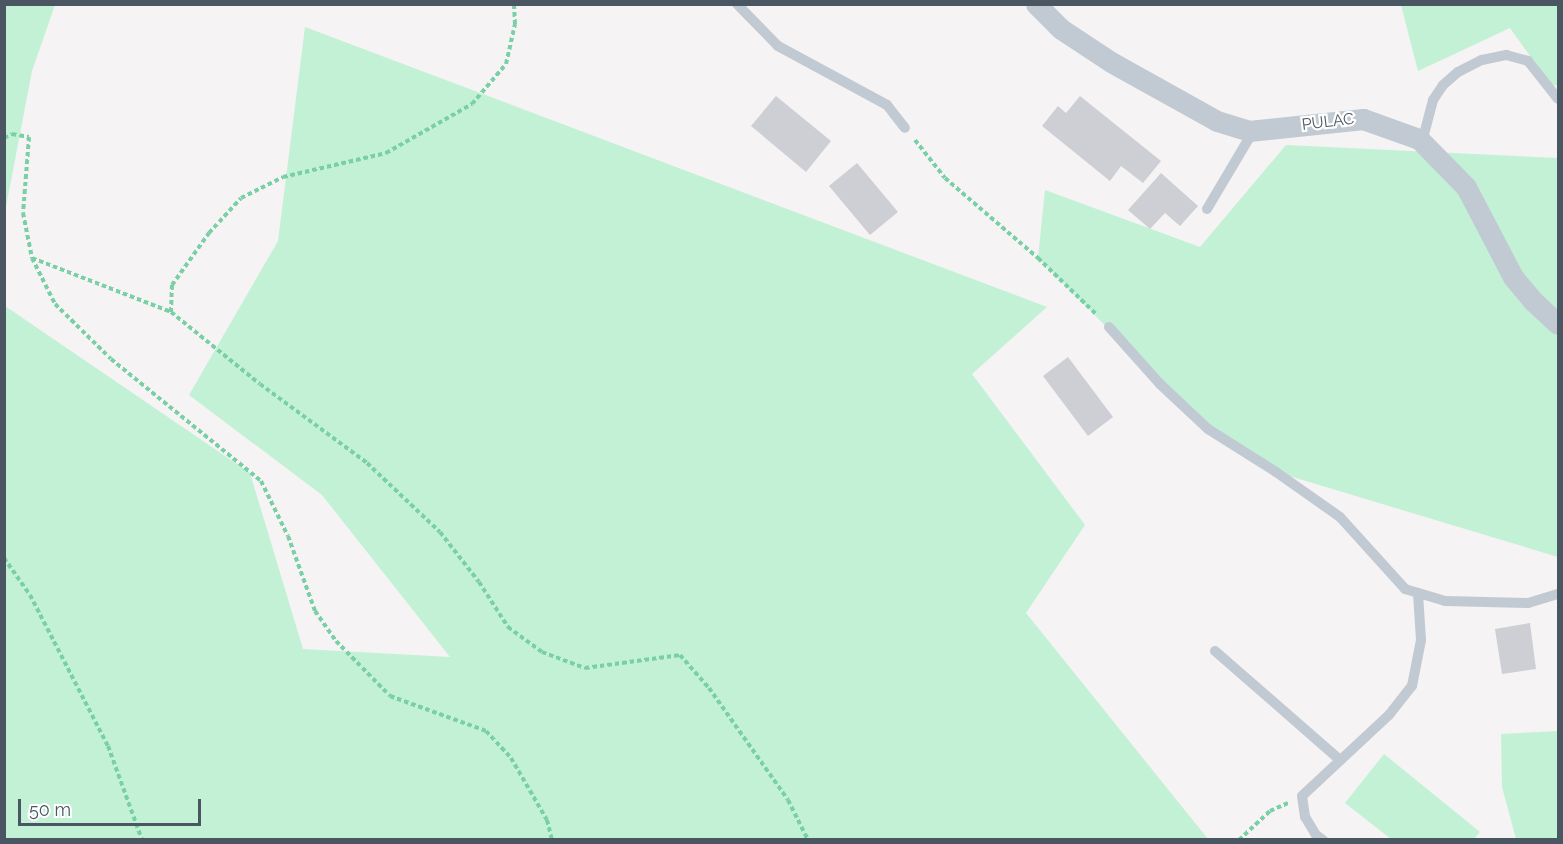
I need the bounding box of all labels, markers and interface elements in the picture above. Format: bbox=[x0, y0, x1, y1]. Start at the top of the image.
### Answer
street label: PULAC bbox=[1301, 109, 1355, 135]
scale bar bbox=[21, 787, 204, 825]
text: 50 m bbox=[29, 799, 71, 820]

